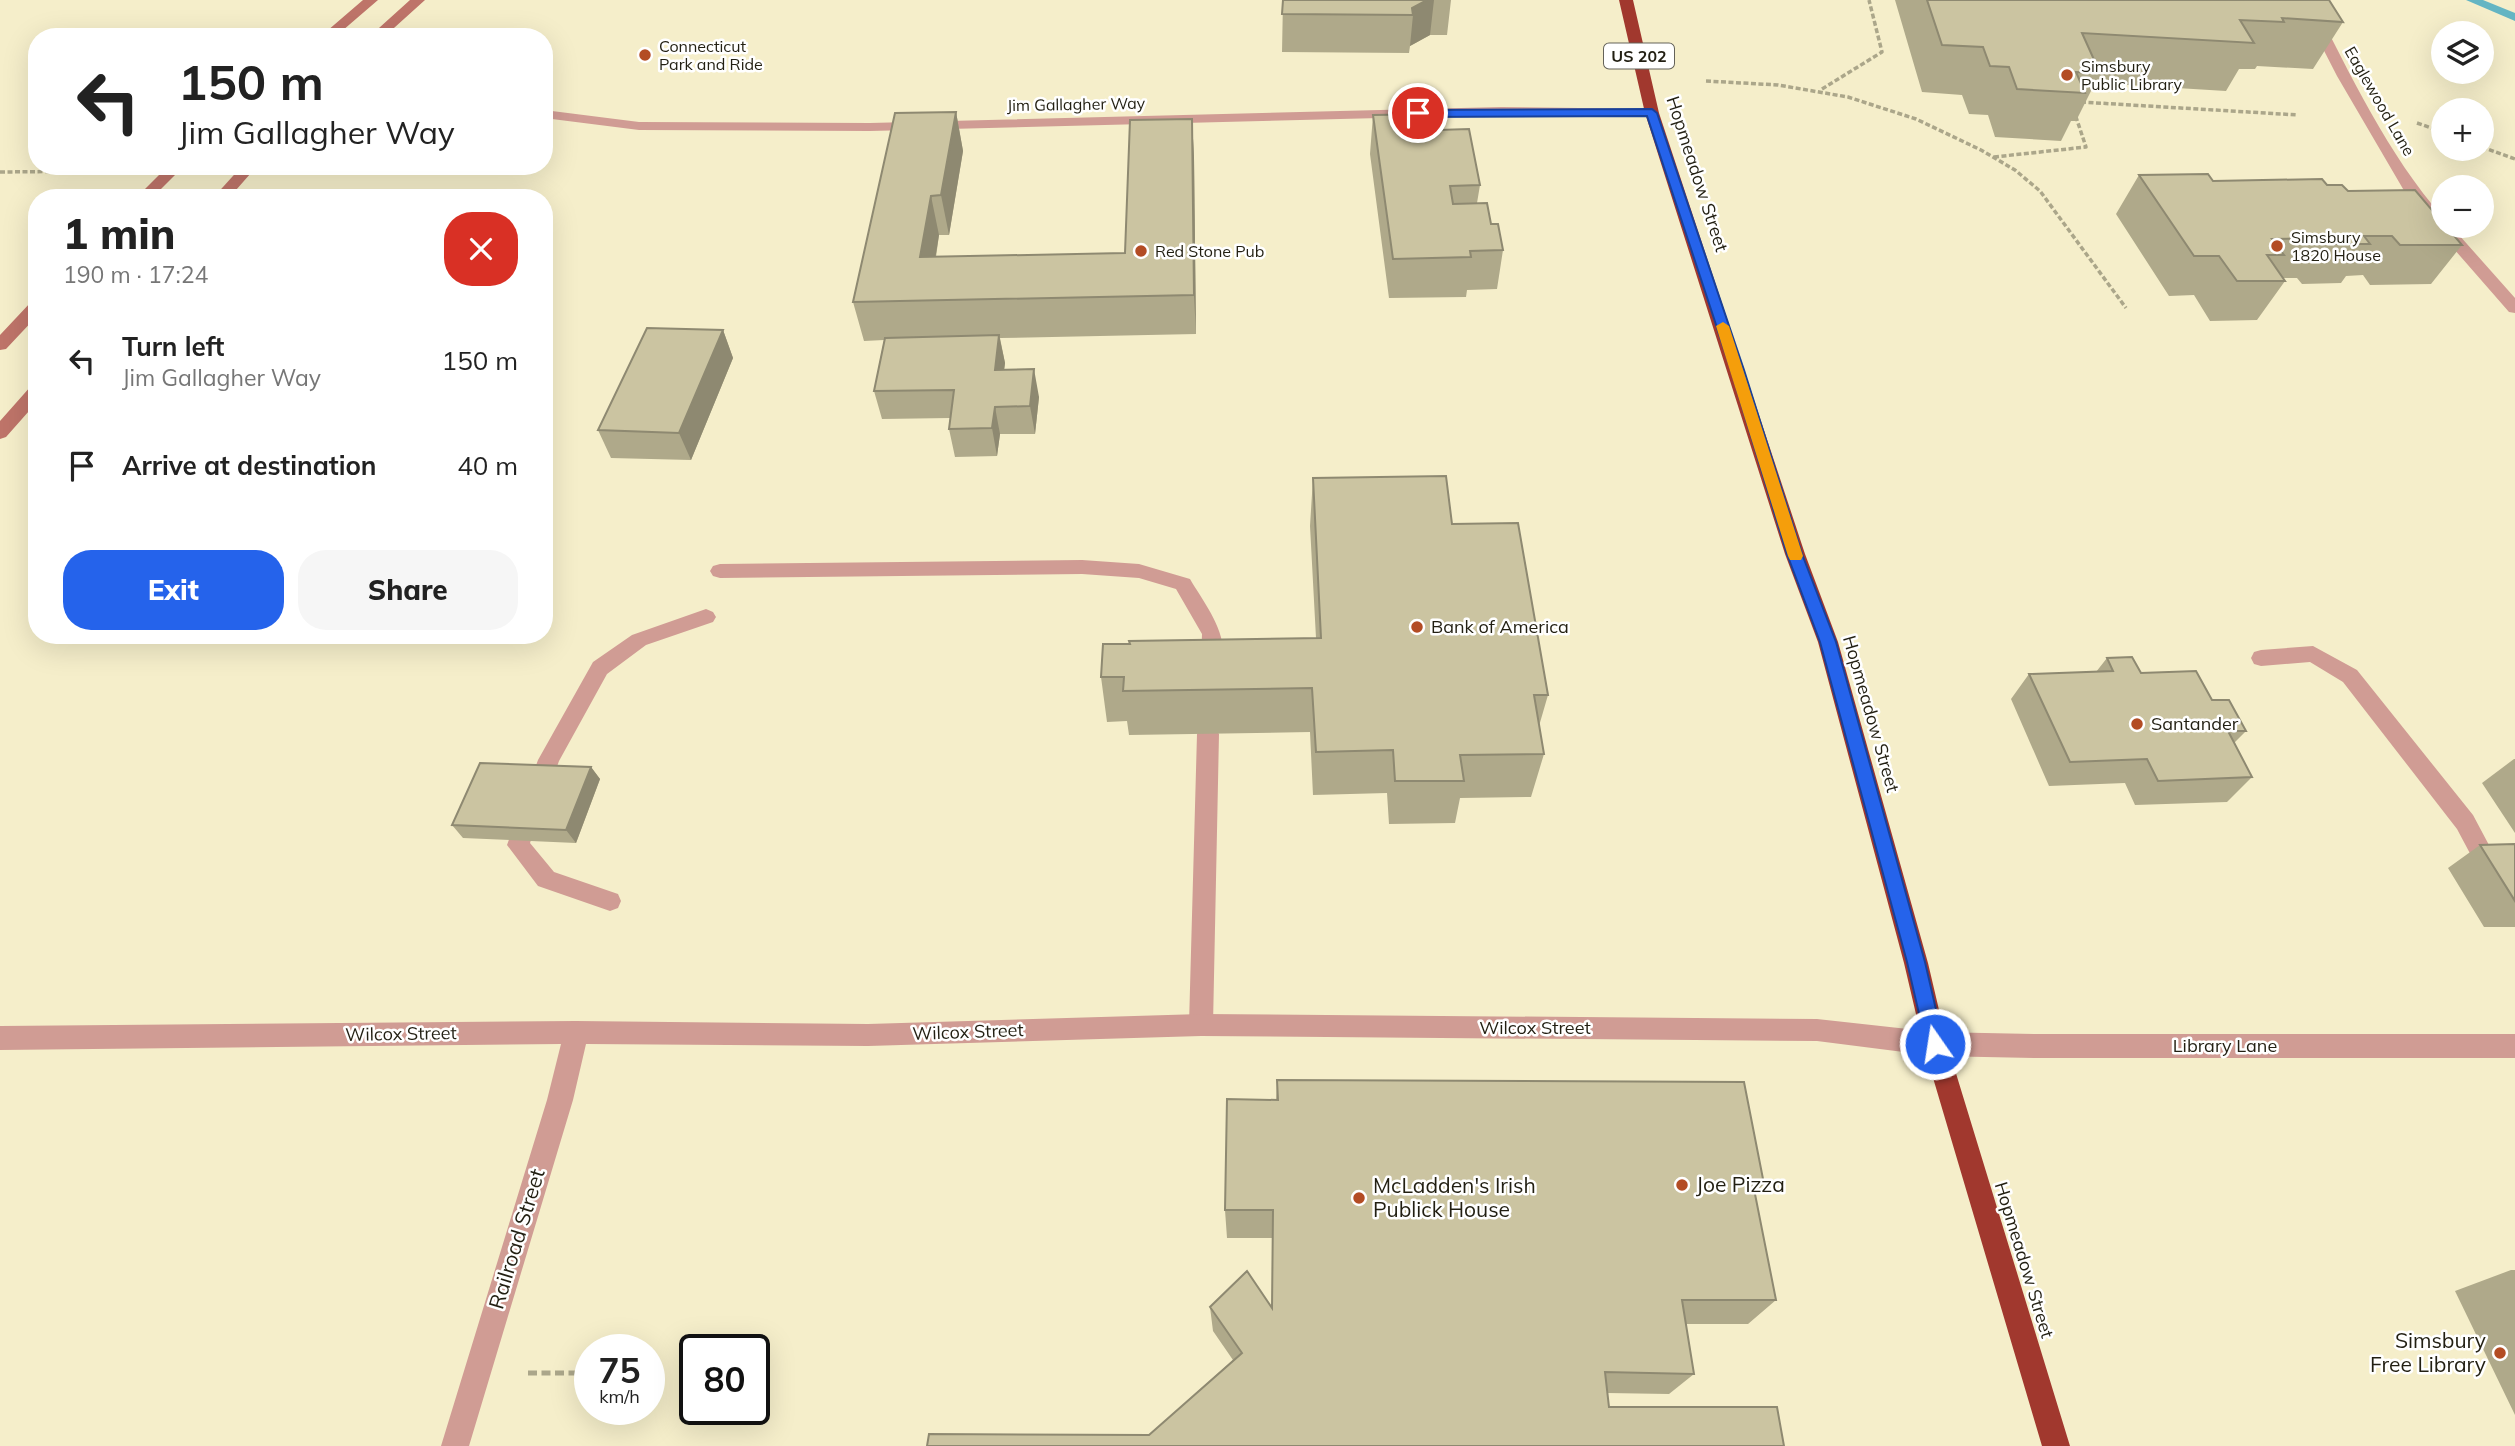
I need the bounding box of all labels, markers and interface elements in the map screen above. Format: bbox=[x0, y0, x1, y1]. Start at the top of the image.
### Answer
map controls bbox=[2431, 21, 2494, 238]
button: layers bbox=[2431, 21, 2494, 84]
place label: Connecticut Park and Ride bbox=[659, 36, 763, 74]
street label: Eaglewood Lane bbox=[2341, 43, 2419, 159]
road number: US 202 bbox=[1604, 44, 1674, 68]
marker: Connecticut Park and Ride bbox=[637, 47, 653, 63]
text: 150 m bbox=[178, 51, 324, 112]
icon: left bbox=[63, 56, 154, 147]
place label: Simsbury Public Library bbox=[2081, 56, 2183, 94]
marker: Simsbury Public Library bbox=[2059, 67, 2075, 83]
pin bbox=[1388, 83, 1448, 143]
street label: Jim Gallagher Way bbox=[1007, 93, 1146, 115]
street label: Hopmeadow Street bbox=[1661, 93, 1733, 255]
icon: arrive bbox=[1399, 94, 1437, 132]
button: + bbox=[2431, 98, 2494, 161]
text: Jim Gallagher Way bbox=[178, 112, 455, 152]
button: − bbox=[2431, 175, 2494, 238]
text: 1 min bbox=[63, 207, 176, 260]
button: close bbox=[444, 212, 518, 286]
place label: Simsbury 1820 House bbox=[2291, 227, 2381, 265]
marker: Simsbury 1820 House bbox=[2269, 238, 2285, 254]
place label: Red Stone Pub bbox=[1155, 241, 1264, 261]
marker: Red Stone Pub bbox=[1133, 243, 1149, 259]
text: 190 m · 17:24 bbox=[63, 260, 208, 289]
text: Turn left bbox=[122, 330, 224, 363]
icon: left bbox=[63, 342, 101, 380]
text: 150 m bbox=[442, 344, 518, 377]
text: Jim Gallagher Way bbox=[122, 363, 321, 392]
icon: arrive bbox=[63, 447, 101, 485]
text: Arrive at destination bbox=[122, 449, 377, 482]
text: 40 m bbox=[457, 449, 518, 482]
button: Exit bbox=[63, 550, 284, 630]
button: Share bbox=[298, 550, 518, 630]
place label: Bank of America bbox=[1431, 615, 1569, 638]
marker: Bank of America bbox=[1409, 619, 1425, 635]
street label: Hopmeadow Street bbox=[1838, 633, 1905, 795]
place label: Santander bbox=[2151, 712, 2239, 735]
marker: Santander bbox=[2129, 716, 2145, 732]
position arrow bbox=[1898, 1007, 1972, 1081]
street label: Wilcox Street bbox=[1479, 1016, 1591, 1039]
street label: Wilcox Street bbox=[912, 1018, 1024, 1045]
street label: Wilcox Street bbox=[345, 1021, 457, 1046]
street label: Library Lane bbox=[2173, 1034, 2277, 1057]
street label: Railroad Street bbox=[482, 1165, 550, 1312]
place label: Joe Pizza bbox=[1696, 1171, 1785, 1197]
place label: McLadden's Irish Publick House bbox=[1373, 1172, 1536, 1222]
marker: Joe Pizza bbox=[1674, 1177, 1690, 1193]
street label: Hopmeadow Street bbox=[1990, 1179, 2059, 1341]
marker: McLadden's Irish Publick House bbox=[1351, 1190, 1367, 1206]
place label: Simsbury Free Library bbox=[2370, 1327, 2486, 1377]
speed limit sign: 80 bbox=[679, 1334, 770, 1425]
marker: Simsbury Free Library bbox=[2492, 1345, 2508, 1361]
text: 75 bbox=[598, 1348, 641, 1392]
text: km/h bbox=[599, 1385, 640, 1408]

